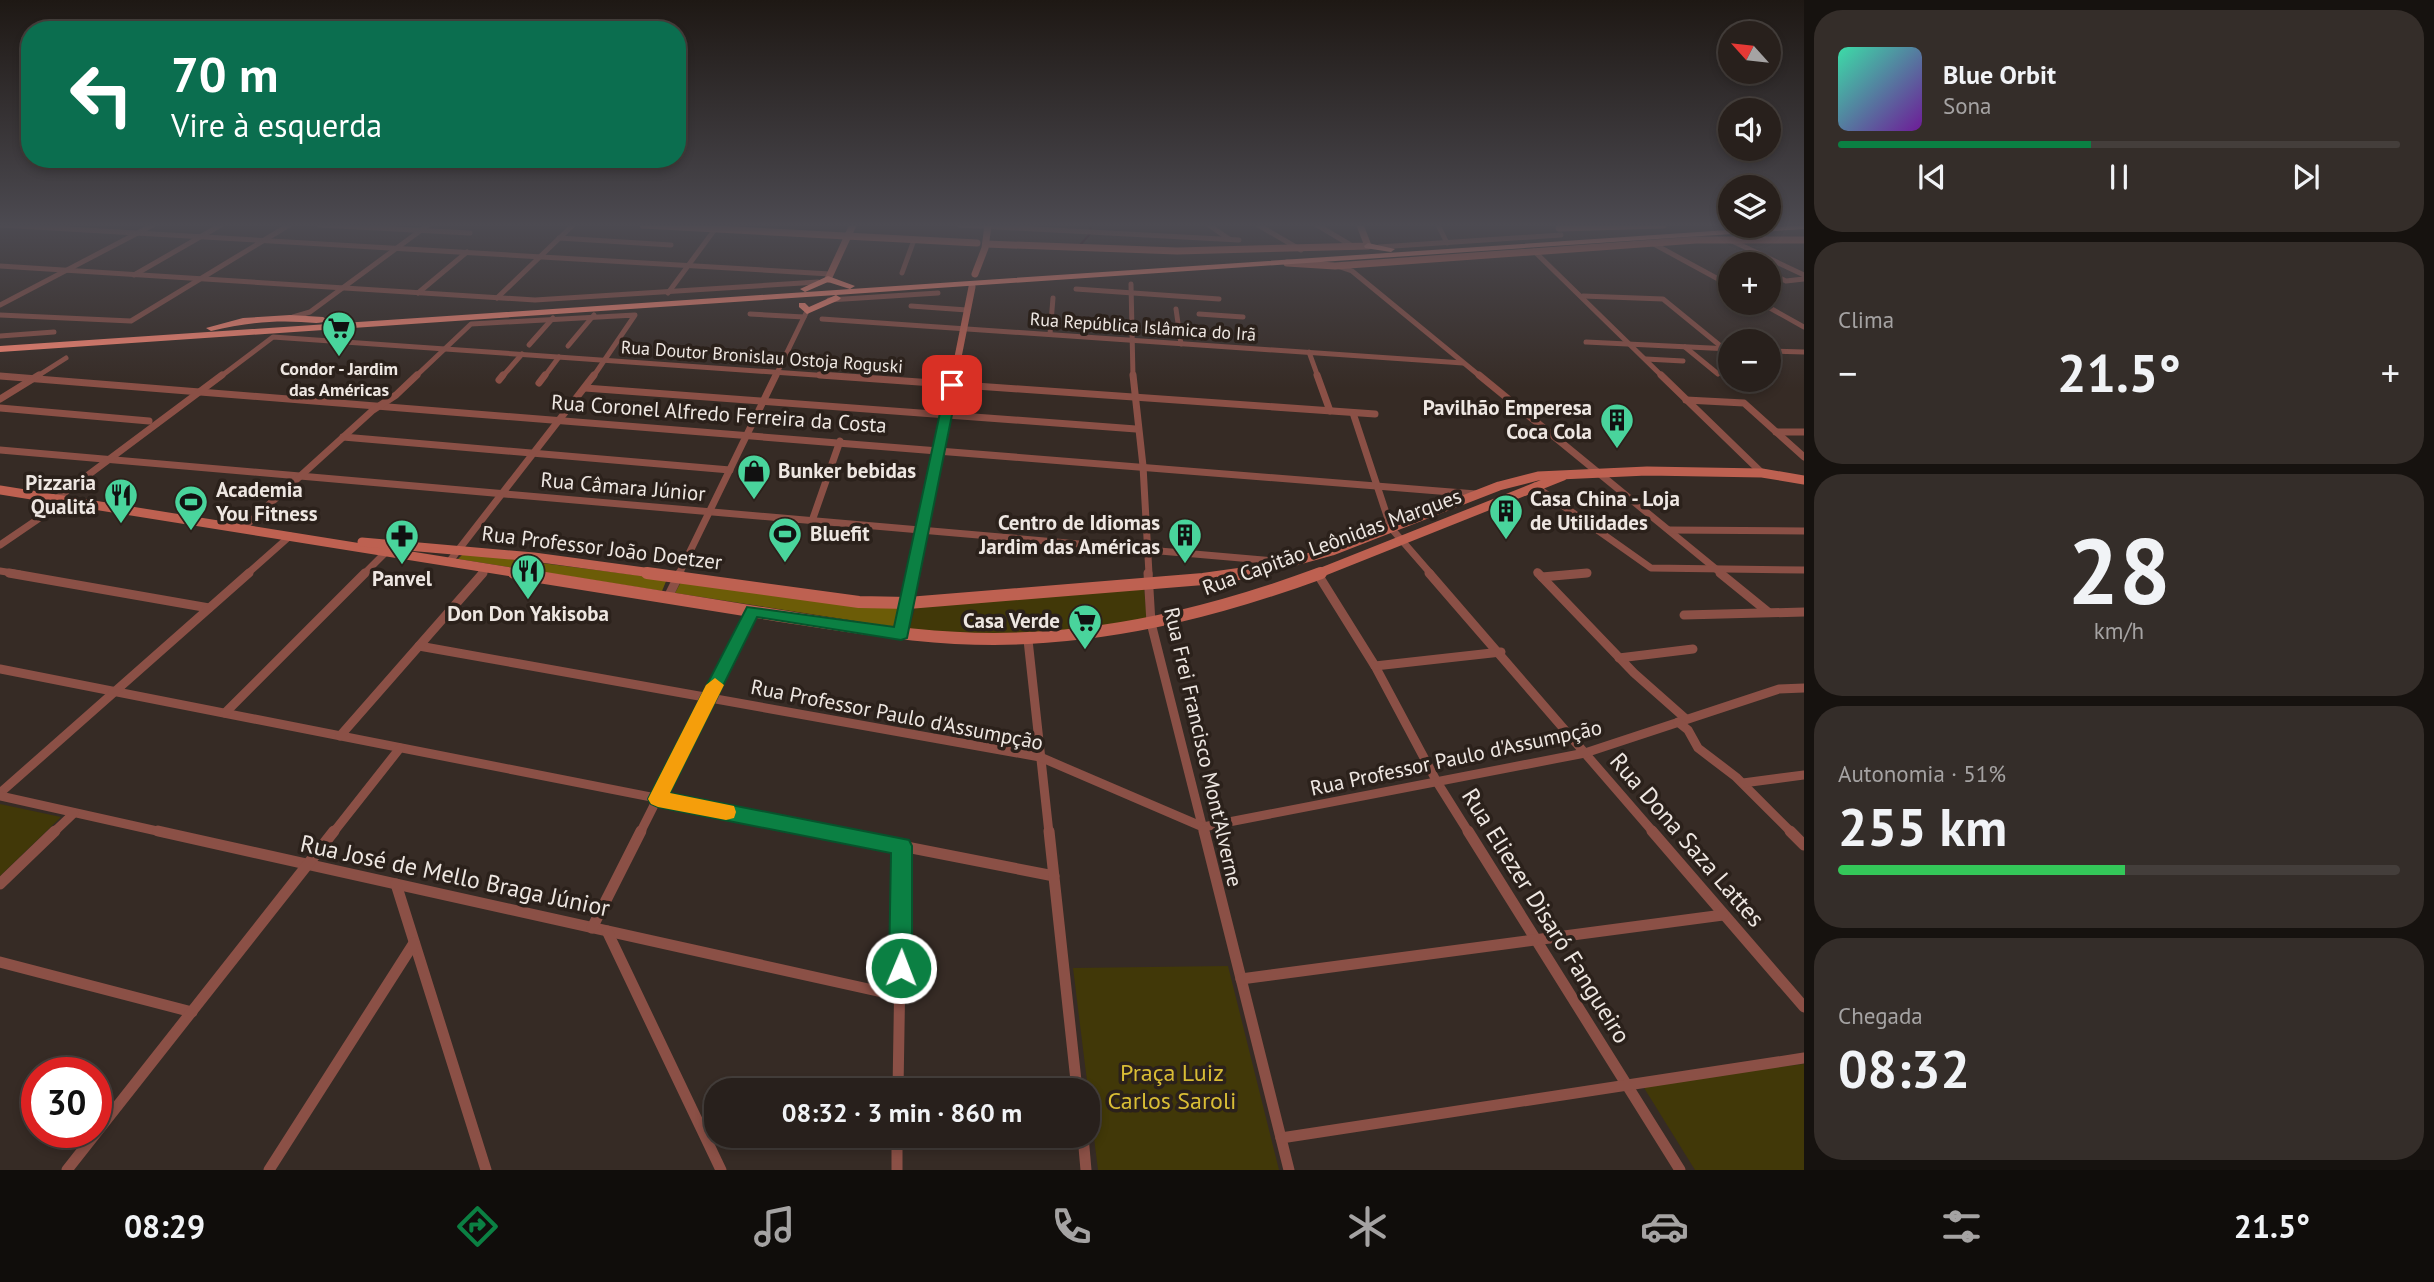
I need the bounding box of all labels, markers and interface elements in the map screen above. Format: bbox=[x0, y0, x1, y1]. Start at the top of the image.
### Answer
north arrow bbox=[1718, 21, 1782, 84]
map controls bbox=[1718, 21, 1781, 392]
text: 70 m bbox=[171, 42, 278, 106]
icon: left bbox=[56, 49, 147, 140]
text: Blue Orbit bbox=[1943, 58, 2056, 91]
text: Sona bbox=[1943, 91, 1992, 120]
button: sound bbox=[1718, 98, 1781, 161]
text: Vire à esquerda bbox=[171, 104, 382, 146]
icon: previous bbox=[1913, 158, 1951, 196]
icon: pause bbox=[2100, 158, 2138, 196]
icon: next bbox=[2287, 158, 2325, 196]
button: layers bbox=[1718, 175, 1781, 238]
button: + bbox=[1718, 252, 1781, 315]
text: Clima bbox=[1838, 305, 1894, 334]
street label: Rua República Islâmica do Irã bbox=[1029, 307, 1257, 346]
supermarket icon: Condor - Jardim das Américas bbox=[320, 309, 358, 358]
button: − bbox=[1718, 329, 1781, 392]
street label: Rua Doutor Bronislau Ostoja Roguski bbox=[620, 335, 904, 378]
text: 21.5° bbox=[2057, 339, 2181, 406]
text: − bbox=[1838, 348, 1857, 397]
text: + bbox=[2381, 348, 2400, 397]
pin bbox=[922, 355, 982, 415]
place label: Condor - Jardim das Américas bbox=[280, 357, 398, 401]
icon: arrive bbox=[933, 366, 971, 404]
street label: Rua Coronel Alfredo Ferreira da Costa bbox=[550, 388, 888, 439]
place label: Pavilhão Emperesa Coca Cola bbox=[1423, 394, 1592, 445]
building icon: Pavilhão Emperesa Coca Cola bbox=[1598, 401, 1636, 450]
shop icon: Bunker bebidas bbox=[735, 452, 773, 501]
place label: Bunker bebidas bbox=[778, 457, 916, 484]
street label: Rua Câmara Júnior bbox=[539, 466, 707, 507]
place label: Pizzaria Qualitá bbox=[25, 469, 96, 520]
restaurant icon: Pizzaria Qualitá bbox=[102, 476, 140, 525]
place label: Academia You Fitness bbox=[215, 476, 318, 527]
street label: Rua Capitão Leônidas Marques bbox=[1199, 482, 1465, 601]
sports icon: Academia You Fitness bbox=[172, 483, 210, 532]
place label: Casa China - Loja de Utilidades bbox=[1530, 485, 1680, 536]
building icon: Casa China - Loja de Utilidades bbox=[1487, 492, 1525, 541]
place label: Centro de Idiomas Jardim das Américas bbox=[978, 509, 1160, 560]
text: 28 bbox=[2067, 511, 2171, 629]
sports icon: Bluefit bbox=[766, 515, 804, 564]
building icon: Centro de Idiomas Jardim das Américas bbox=[1166, 516, 1204, 565]
pharmacy icon: Panvel bbox=[383, 517, 421, 566]
street label: Rua Professor João Doetzer bbox=[480, 519, 724, 576]
place label: Bluefit bbox=[810, 520, 870, 547]
restaurant icon: Don Don Yakisoba bbox=[509, 552, 547, 601]
place label: Panvel bbox=[372, 565, 433, 592]
place label: Don Don Yakisoba bbox=[447, 600, 609, 627]
supermarket icon: Casa Verde bbox=[1066, 602, 1104, 651]
street label: Rua Frei Francisco Mont'Alverne bbox=[1158, 605, 1249, 889]
place label: Casa Verde bbox=[963, 607, 1060, 634]
text: km/h bbox=[2094, 616, 2144, 645]
street label: Rua Professor Paulo d'Assumpção bbox=[749, 673, 1046, 756]
street label: Rua Professor Paulo d'Assumpção bbox=[1308, 713, 1604, 802]
street label: Rua Dona Saza Lattes bbox=[1603, 746, 1772, 933]
text: Autonomia · 51% bbox=[1838, 759, 2006, 788]
street label: Rua Eliezer Disaró Fangueiro bbox=[1455, 782, 1638, 1049]
text: 255 km bbox=[1838, 793, 2007, 860]
street label: Rua José de Mello Braga Júnior bbox=[298, 828, 613, 923]
position arrow bbox=[864, 931, 938, 1005]
text: Chegada bbox=[1838, 1001, 1923, 1030]
text: 08:32 bbox=[1838, 1035, 1970, 1102]
speed limit sign: 30 bbox=[21, 1057, 112, 1148]
park label: Praça Luiz Carlos Saroli bbox=[1108, 1057, 1236, 1116]
text: 08:32 · 3 min · 860 m bbox=[782, 1096, 1022, 1129]
icon: directions bbox=[453, 1202, 502, 1251]
icon: music bbox=[750, 1202, 799, 1251]
icon: phone bbox=[1047, 1202, 1096, 1251]
icon: climate bbox=[1343, 1202, 1392, 1251]
icon: car bbox=[1640, 1202, 1689, 1251]
icon: filters bbox=[1937, 1202, 1986, 1251]
text: 08:29 bbox=[124, 1205, 205, 1247]
text: 21.5° bbox=[2234, 1205, 2310, 1247]

